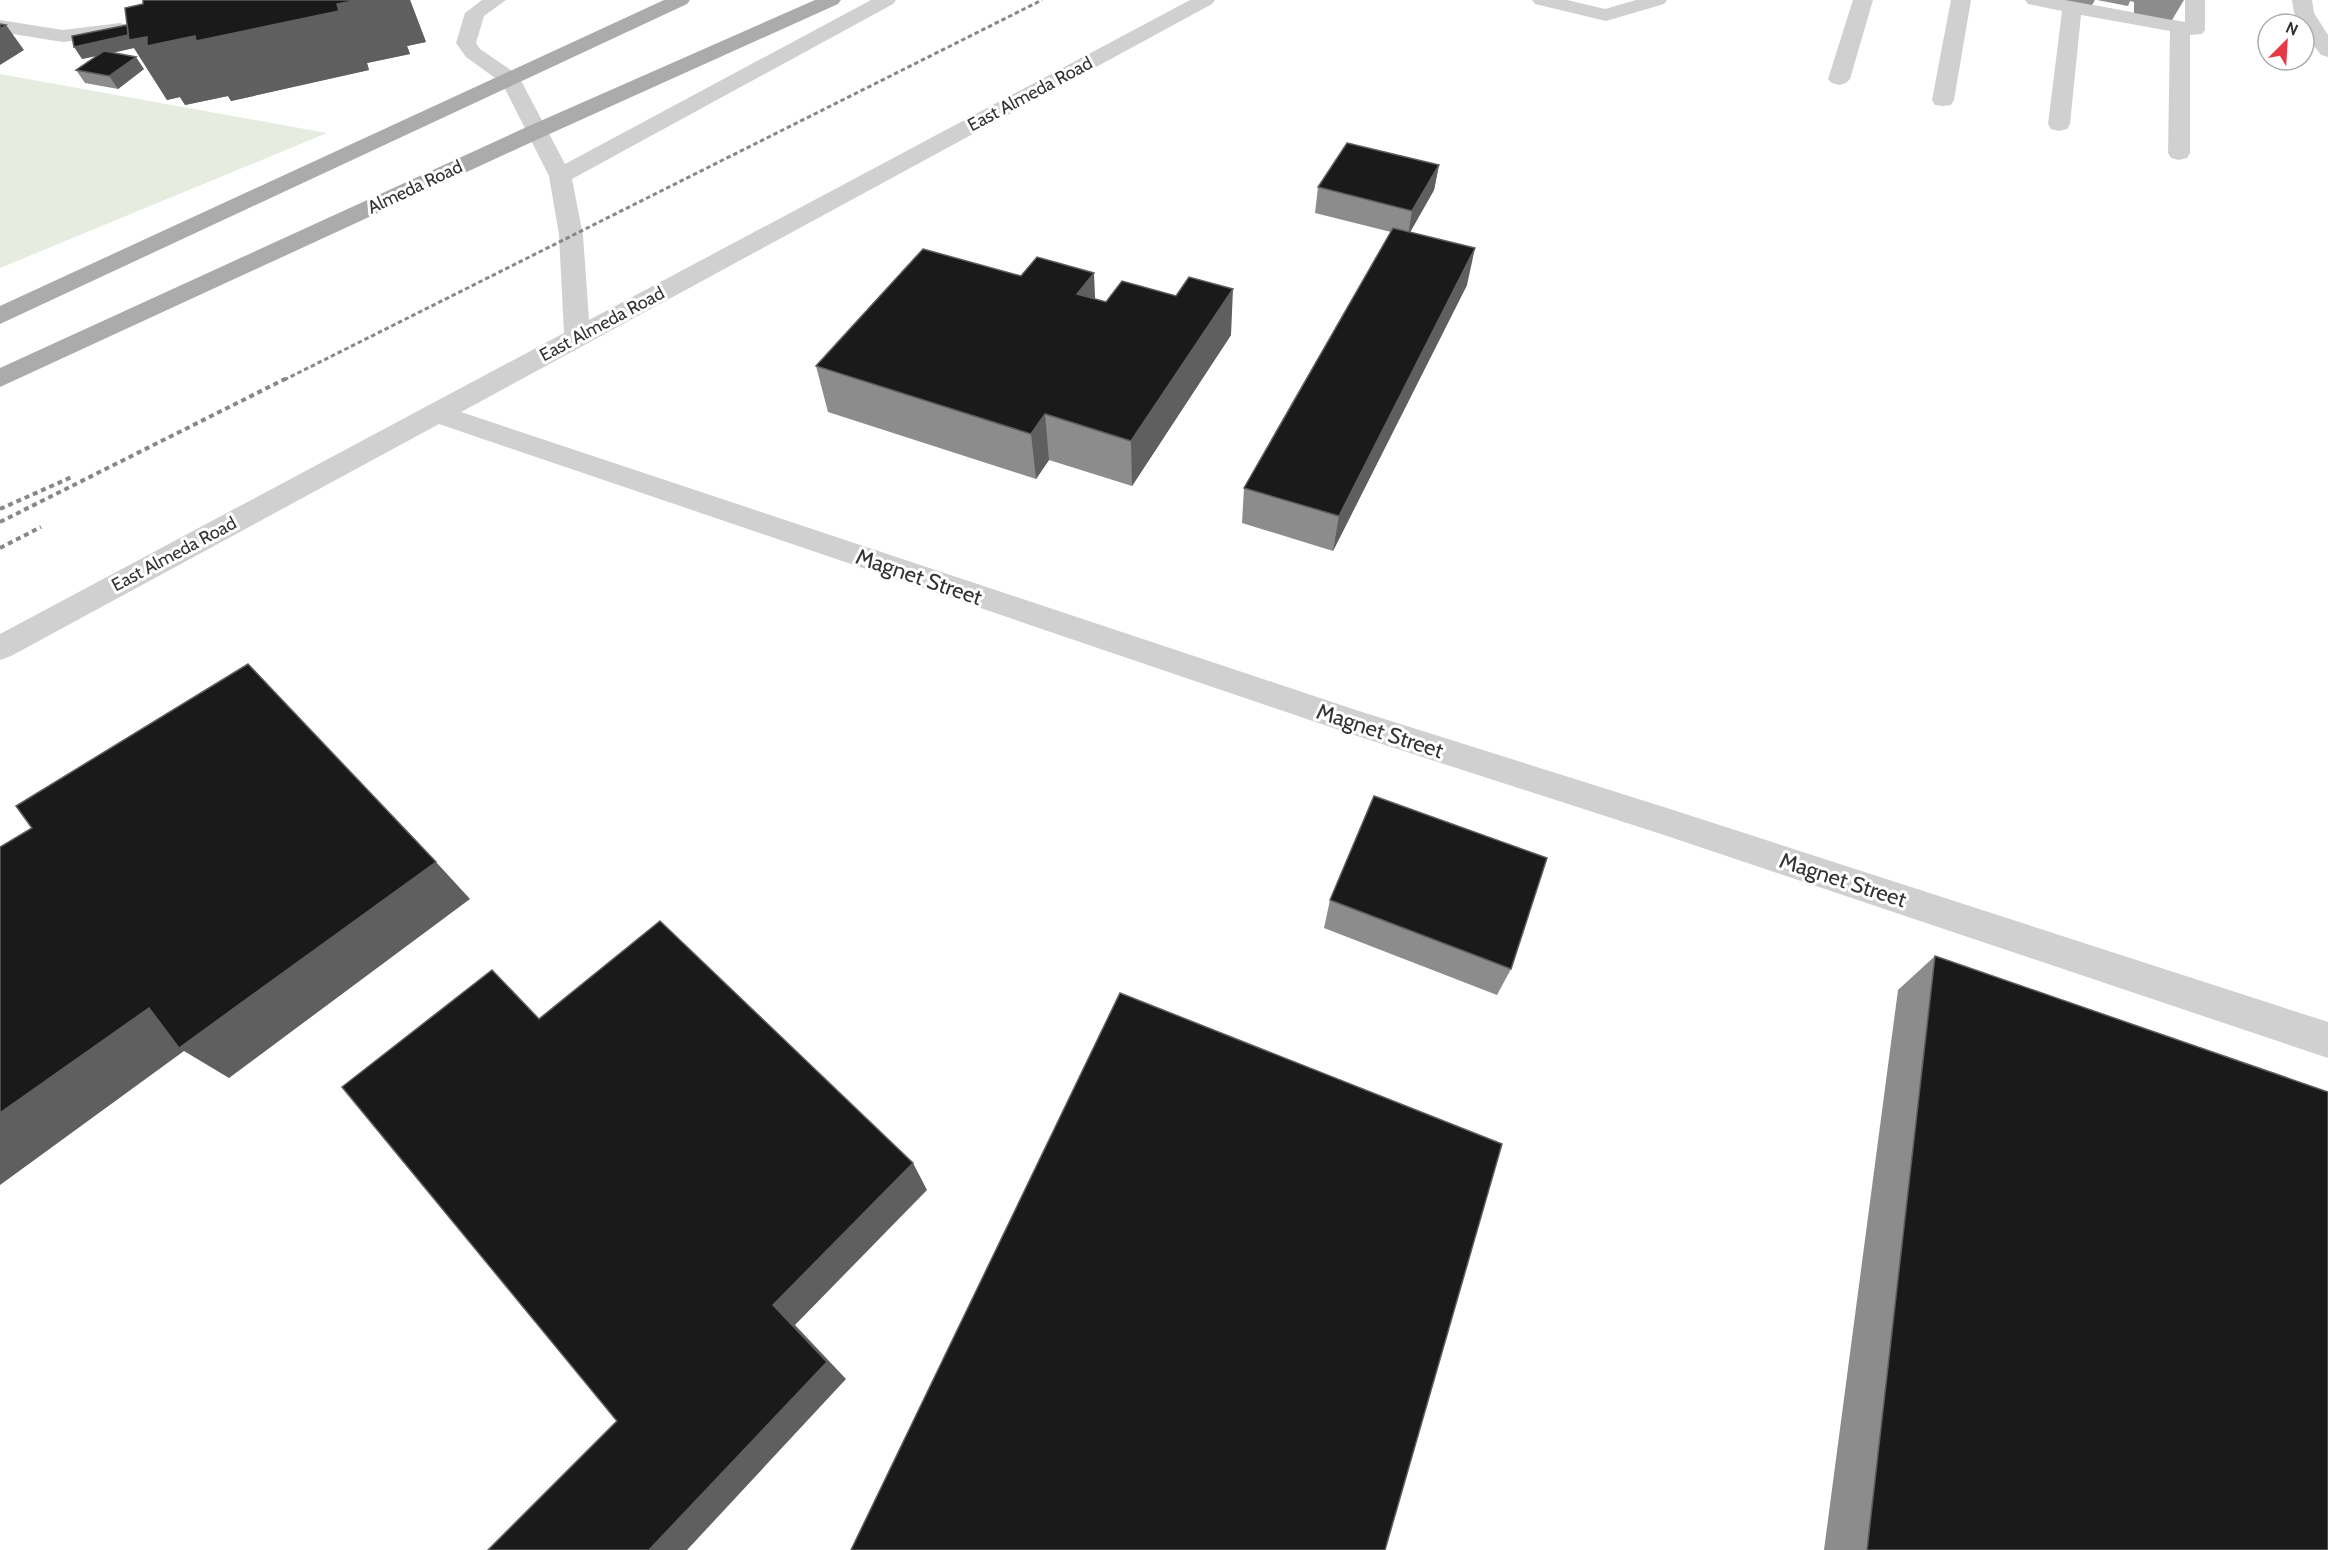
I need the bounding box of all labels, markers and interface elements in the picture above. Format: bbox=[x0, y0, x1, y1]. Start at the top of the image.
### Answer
north arrow bbox=[2256, 12, 2316, 72]
text: N bbox=[2283, 18, 2301, 40]
street label: East Almeda Road bbox=[964, 52, 1096, 136]
street label: Almeda Road bbox=[364, 155, 466, 219]
street label: East Almeda Road bbox=[536, 282, 668, 366]
street label: East Almeda Road bbox=[108, 512, 240, 596]
street label: Magnet Street bbox=[852, 543, 986, 611]
street label: Magnet Street bbox=[1313, 698, 1447, 764]
street label: Magnet Street bbox=[1776, 847, 1910, 913]

